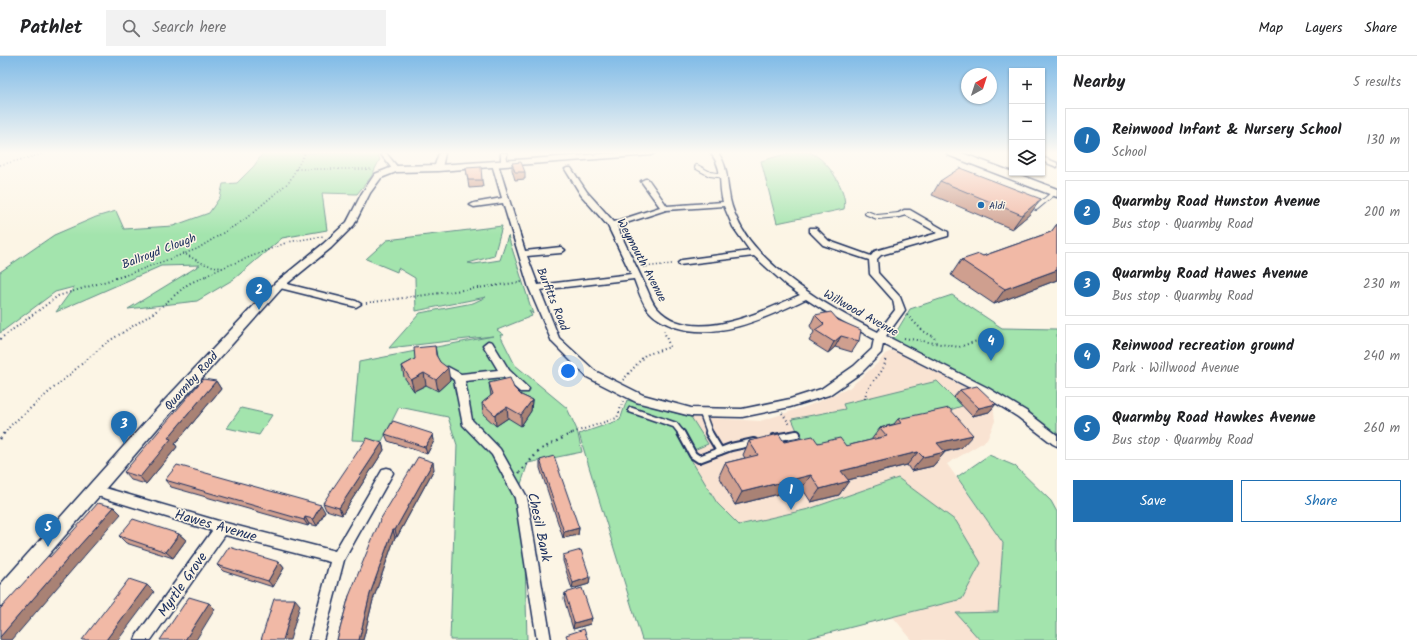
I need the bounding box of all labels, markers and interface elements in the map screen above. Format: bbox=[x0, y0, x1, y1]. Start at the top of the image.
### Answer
search box bbox=[106, 10, 386, 46]
text: Pathlet bbox=[20, 13, 82, 43]
text: Search here bbox=[152, 16, 226, 40]
icon: search bbox=[120, 17, 142, 39]
text: Map bbox=[1259, 17, 1283, 39]
text: Layers bbox=[1305, 17, 1343, 39]
text: Share bbox=[1365, 17, 1397, 39]
north arrow bbox=[961, 68, 997, 104]
map controls bbox=[1009, 68, 1045, 176]
button: + bbox=[1009, 68, 1045, 104]
text: Nearby bbox=[1073, 69, 1125, 96]
text: 5 results bbox=[1353, 72, 1401, 93]
button: − bbox=[1009, 104, 1045, 140]
text: Reinwood Infant & Nursery School bbox=[1112, 118, 1342, 142]
text: 1 bbox=[1085, 130, 1089, 151]
text: 130 m bbox=[1366, 130, 1400, 151]
button: layers bbox=[1009, 140, 1045, 176]
text: School bbox=[1112, 142, 1147, 163]
text: Quarmby Road Hunston Avenue bbox=[1112, 190, 1320, 214]
place label: Aldi bbox=[989, 198, 1006, 214]
marker: Aldi bbox=[976, 200, 986, 210]
text: 2 bbox=[1083, 202, 1091, 223]
text: 200 m bbox=[1364, 202, 1400, 223]
text: Bus stop · Quarmby Road bbox=[1112, 214, 1253, 235]
street label: Weymouth Avenue bbox=[611, 215, 672, 306]
street label: Ballroyd Clough bbox=[119, 229, 199, 274]
text: Quarmby Road Hawes Avenue bbox=[1112, 262, 1308, 286]
street label: Burfitts Road bbox=[531, 265, 574, 335]
text: 3 bbox=[1083, 274, 1091, 295]
text: 230 m bbox=[1363, 274, 1400, 295]
pin: 2 bbox=[246, 277, 272, 310]
street label: Willwood Avenue bbox=[820, 285, 902, 342]
text: Bus stop · Quarmby Road bbox=[1112, 286, 1253, 307]
pin: 4 bbox=[978, 328, 1004, 361]
text: Reinwood recreation ground bbox=[1112, 334, 1294, 358]
text: 4 bbox=[1083, 346, 1091, 367]
text: 240 m bbox=[1363, 346, 1400, 367]
street label: Quarmby Road bbox=[160, 347, 224, 415]
text: Park · Willwood Avenue bbox=[1112, 358, 1239, 379]
your location bbox=[558, 361, 578, 381]
text: Quarmby Road Hawkes Avenue bbox=[1112, 406, 1316, 430]
pin: 3 bbox=[111, 411, 137, 444]
text: 5 bbox=[1084, 418, 1090, 439]
text: 260 m bbox=[1363, 418, 1400, 439]
text: Bus stop · Quarmby Road bbox=[1112, 430, 1253, 451]
pin: 1 bbox=[778, 477, 804, 510]
button: Save bbox=[1073, 480, 1233, 522]
button: Share bbox=[1241, 480, 1401, 522]
street label: Chesil Bank bbox=[521, 491, 557, 564]
street label: Hawes Avenue bbox=[172, 504, 260, 548]
pin: 5 bbox=[35, 514, 61, 547]
street label: Myrtle Grove bbox=[152, 547, 214, 621]

